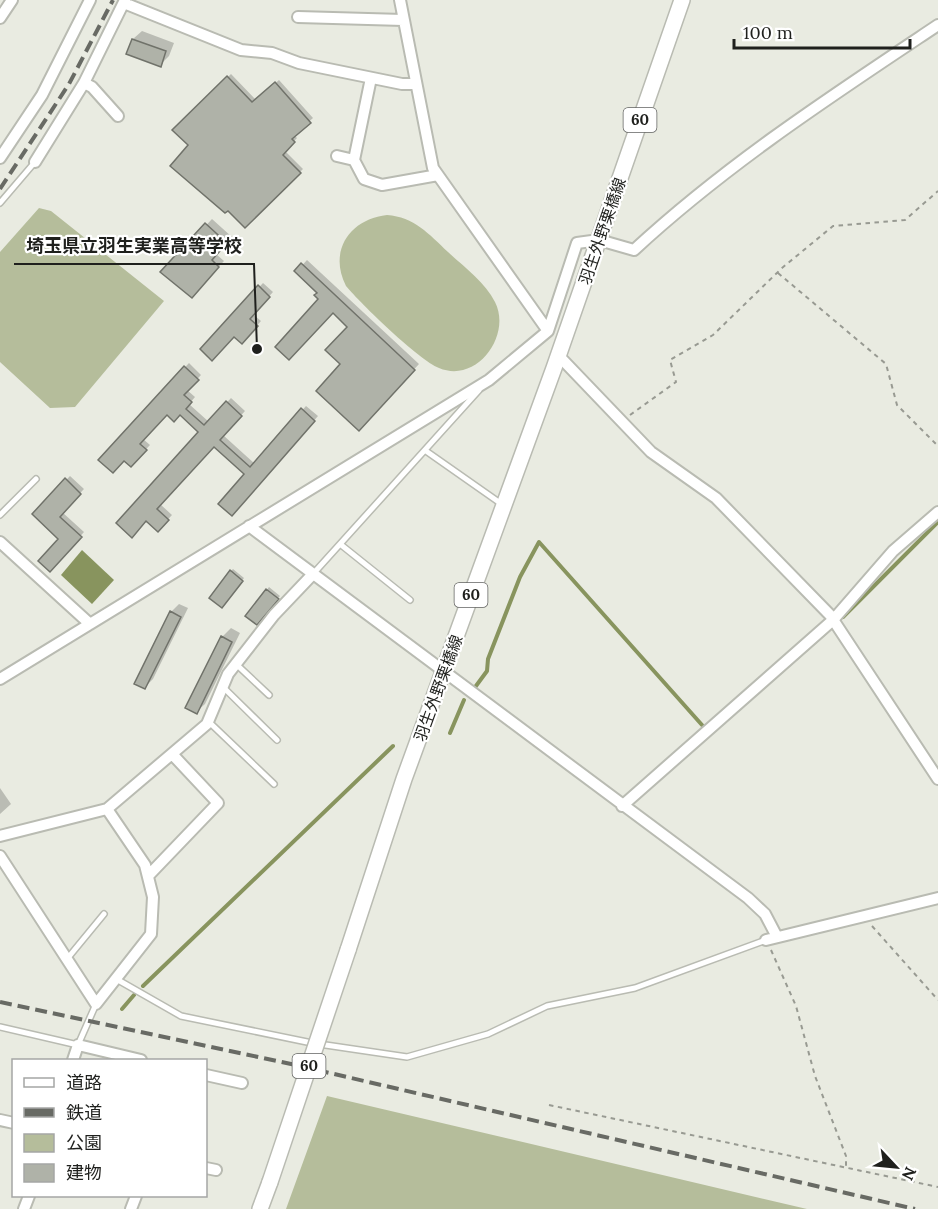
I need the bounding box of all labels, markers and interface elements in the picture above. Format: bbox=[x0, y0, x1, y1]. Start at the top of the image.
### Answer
scale bar bbox=[734, 12, 910, 50]
text: 100 m bbox=[743, 21, 793, 44]
road number: 60 bbox=[624, 108, 656, 132]
street label: 羽生外野栗橋線 bbox=[574, 175, 630, 287]
callout: 埼玉県立羽生実業高等学校 bbox=[14, 228, 254, 264]
text: 埼玉県立羽生実業高等学校 bbox=[26, 234, 242, 257]
road number: 60 bbox=[454, 583, 488, 607]
street label: 羽生外野栗橋線 bbox=[409, 632, 467, 744]
road number: 60 bbox=[292, 1054, 326, 1078]
legend bbox=[12, 1059, 207, 1197]
text: 道路 bbox=[66, 1071, 102, 1094]
text: 鉄道 bbox=[66, 1101, 102, 1124]
text: 公園 bbox=[66, 1131, 102, 1154]
north arrow bbox=[866, 1137, 926, 1197]
text: 建物 bbox=[66, 1161, 102, 1184]
text: N bbox=[898, 1164, 921, 1184]

